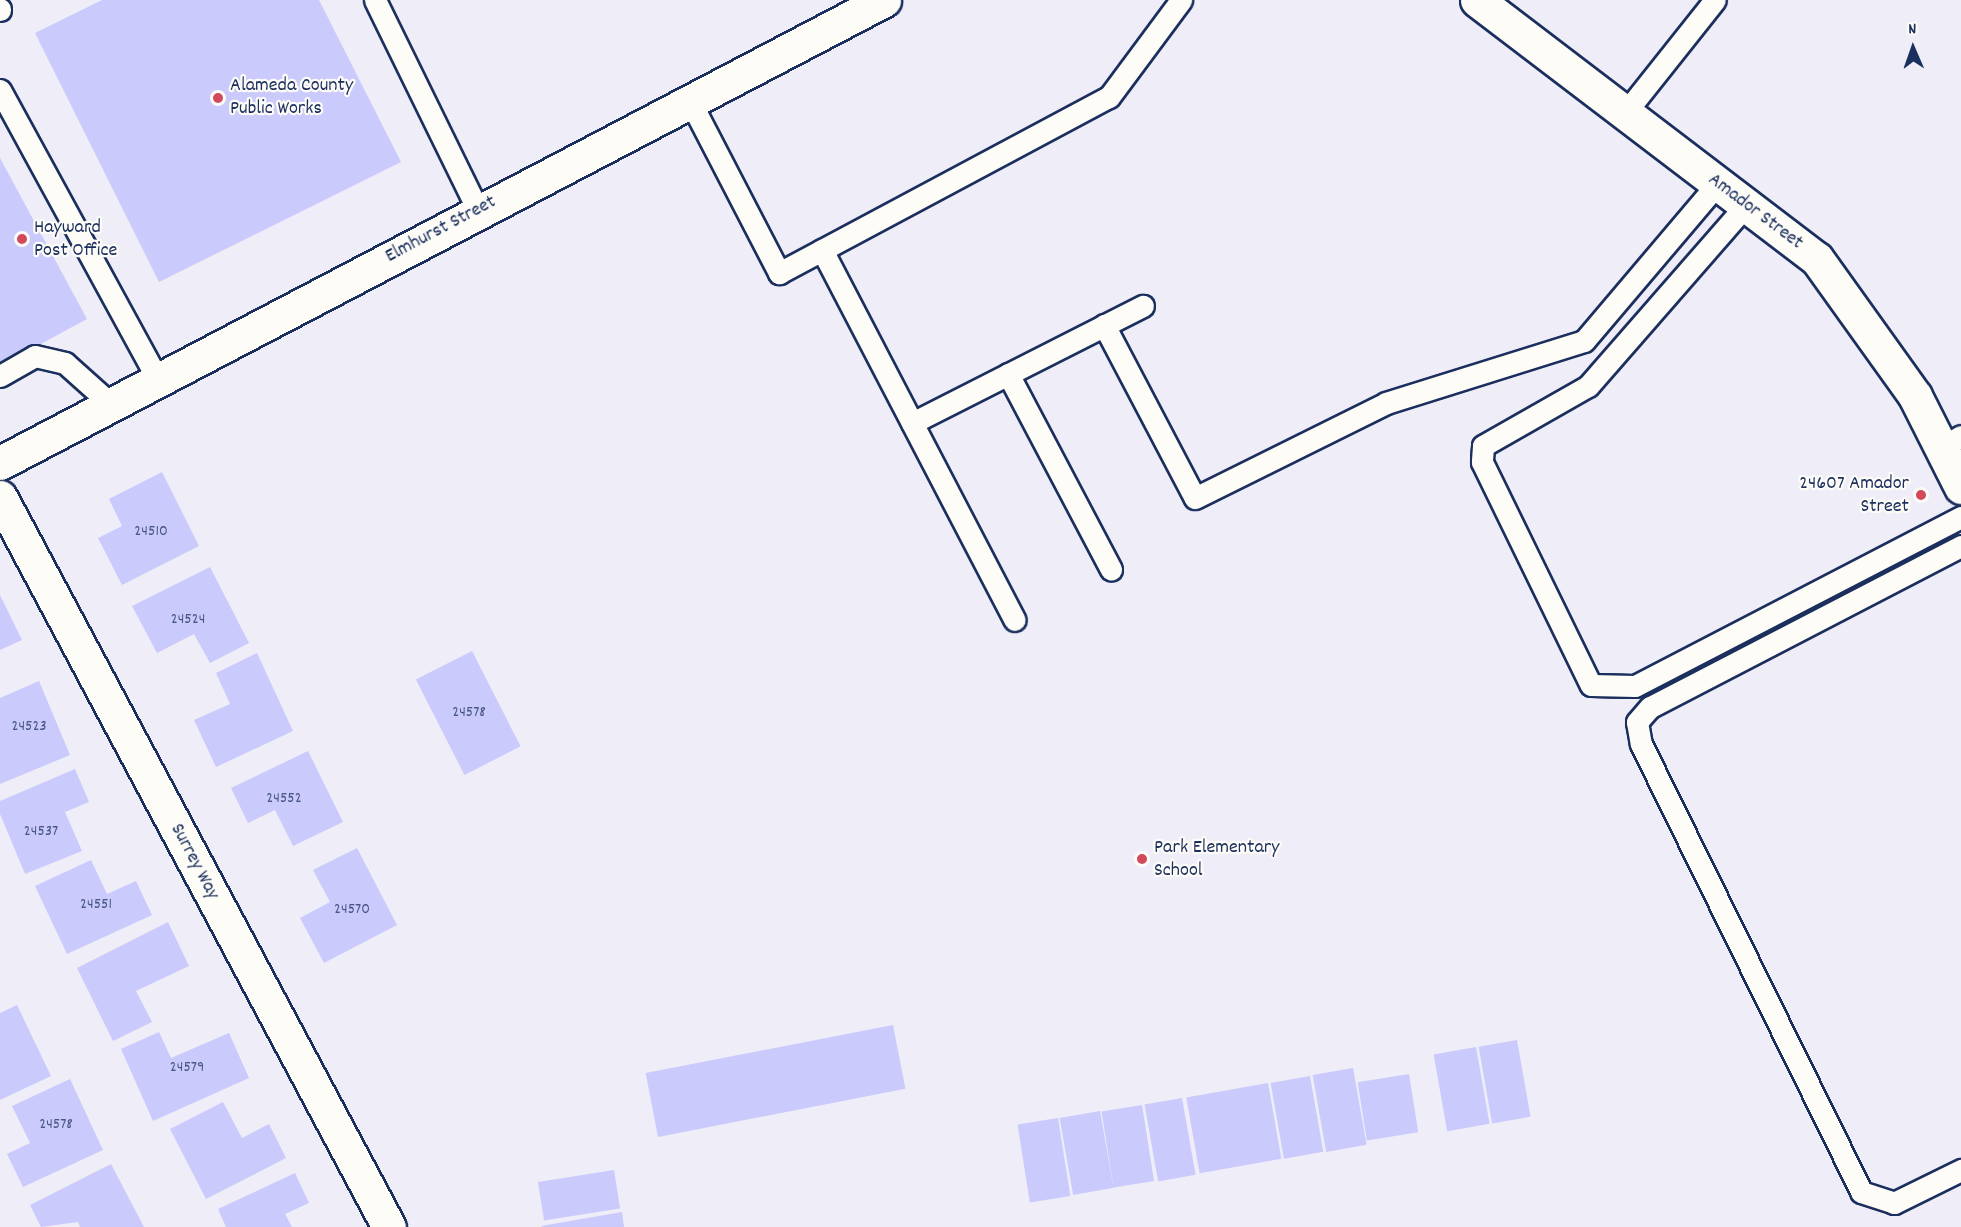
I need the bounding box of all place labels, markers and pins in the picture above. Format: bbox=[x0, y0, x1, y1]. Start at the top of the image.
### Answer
place label: Alameda County Public Works bbox=[230, 74, 353, 121]
marker: Alameda County Public Works bbox=[211, 91, 225, 105]
place label: Hayward Post Office bbox=[34, 216, 117, 263]
marker: Hayward Post Office bbox=[15, 232, 29, 246]
place label: 24607 Amador Street bbox=[1799, 472, 1909, 519]
marker: 24607 Amador Street bbox=[1914, 488, 1928, 502]
place label: Park Elementary School bbox=[1154, 836, 1279, 883]
marker: Park Elementary School bbox=[1135, 852, 1149, 866]

